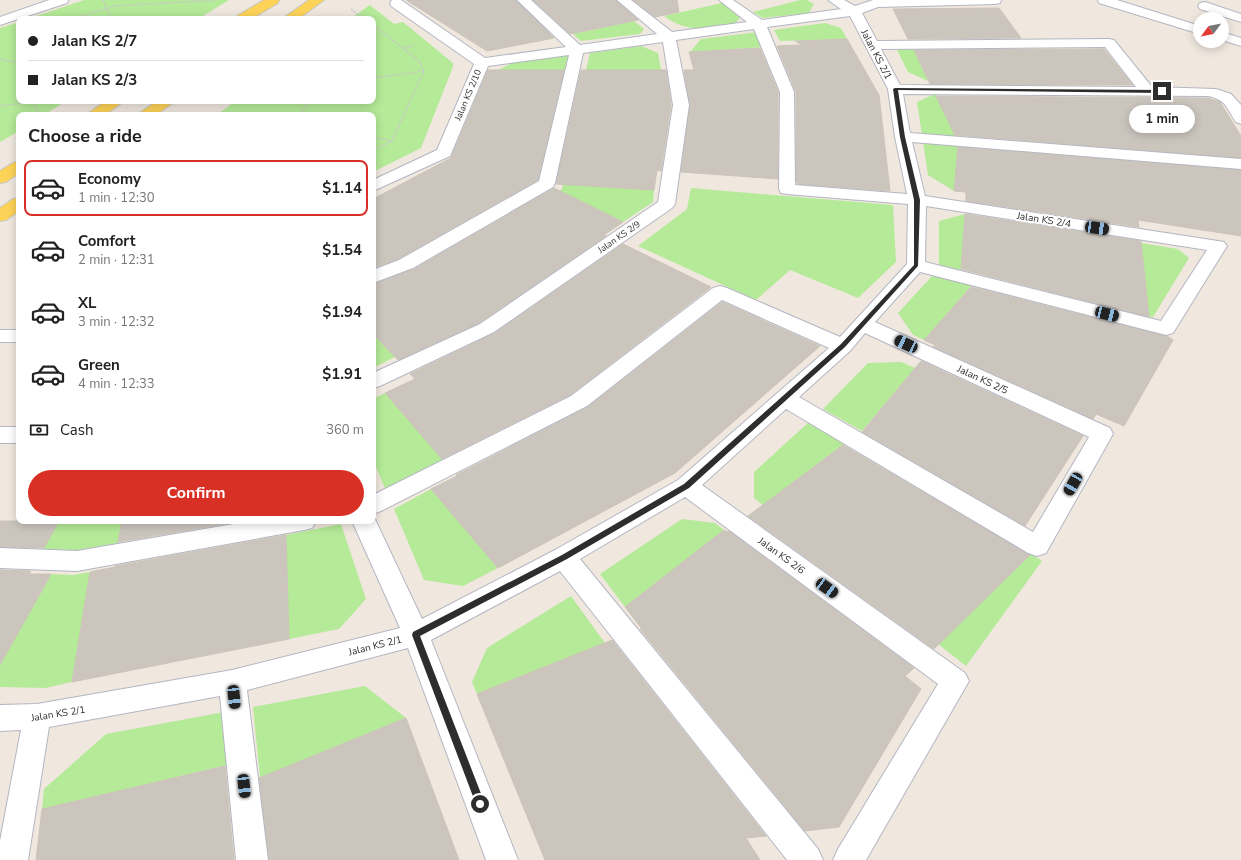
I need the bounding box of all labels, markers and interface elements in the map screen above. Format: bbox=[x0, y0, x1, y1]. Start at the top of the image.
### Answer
north arrow bbox=[1193, 12, 1229, 48]
map controls bbox=[1193, 12, 1229, 48]
street label: Jalan KS 2/1 bbox=[857, 26, 895, 82]
text: Jalan KS 2/7 bbox=[52, 31, 137, 51]
street label: Jalan KS 2/10 bbox=[451, 68, 484, 123]
text: Jalan KS 2/3 bbox=[52, 70, 137, 90]
route end bbox=[1153, 82, 1171, 100]
callout: 1 min bbox=[1129, 105, 1195, 133]
text: 1 min bbox=[1145, 110, 1179, 128]
text: Choose a ride bbox=[28, 124, 142, 148]
text: Economy bbox=[78, 169, 141, 189]
icon: car bbox=[30, 170, 66, 206]
text: $1.14 bbox=[322, 178, 362, 198]
text: 1 min · 12:30 bbox=[78, 189, 154, 207]
street label: Jalan KS 2/4 bbox=[1015, 209, 1072, 231]
street label: Jalan KS 2/9 bbox=[595, 218, 643, 257]
car bbox=[1084, 220, 1110, 236]
text: Comfort bbox=[78, 231, 135, 251]
icon: car bbox=[30, 232, 66, 268]
text: $1.54 bbox=[322, 240, 362, 260]
text: 2 min · 12:31 bbox=[78, 251, 154, 269]
text: XL bbox=[78, 293, 97, 313]
icon: car bbox=[30, 294, 66, 330]
text: $1.94 bbox=[322, 302, 362, 322]
car bbox=[1094, 305, 1120, 323]
text: 3 min · 12:32 bbox=[78, 313, 154, 331]
car bbox=[893, 333, 919, 355]
text: Green bbox=[78, 355, 120, 375]
icon: car bbox=[30, 356, 66, 392]
street label: Jalan KS 2/5 bbox=[954, 362, 1010, 398]
text: $1.91 bbox=[322, 364, 362, 384]
text: 4 min · 12:33 bbox=[78, 375, 154, 393]
icon: cash bbox=[28, 419, 50, 441]
text: Cash bbox=[60, 420, 94, 440]
text: 360 m bbox=[326, 421, 364, 439]
button: Confirm bbox=[28, 470, 364, 516]
car bbox=[1062, 471, 1084, 497]
street label: Jalan KS 2/6 bbox=[754, 534, 808, 578]
car bbox=[814, 576, 840, 600]
street label: Jalan KS 2/1 bbox=[346, 633, 403, 660]
car bbox=[227, 684, 241, 710]
street label: Jalan KS 2/1 bbox=[29, 703, 86, 725]
car bbox=[237, 773, 251, 799]
route start bbox=[471, 795, 489, 813]

